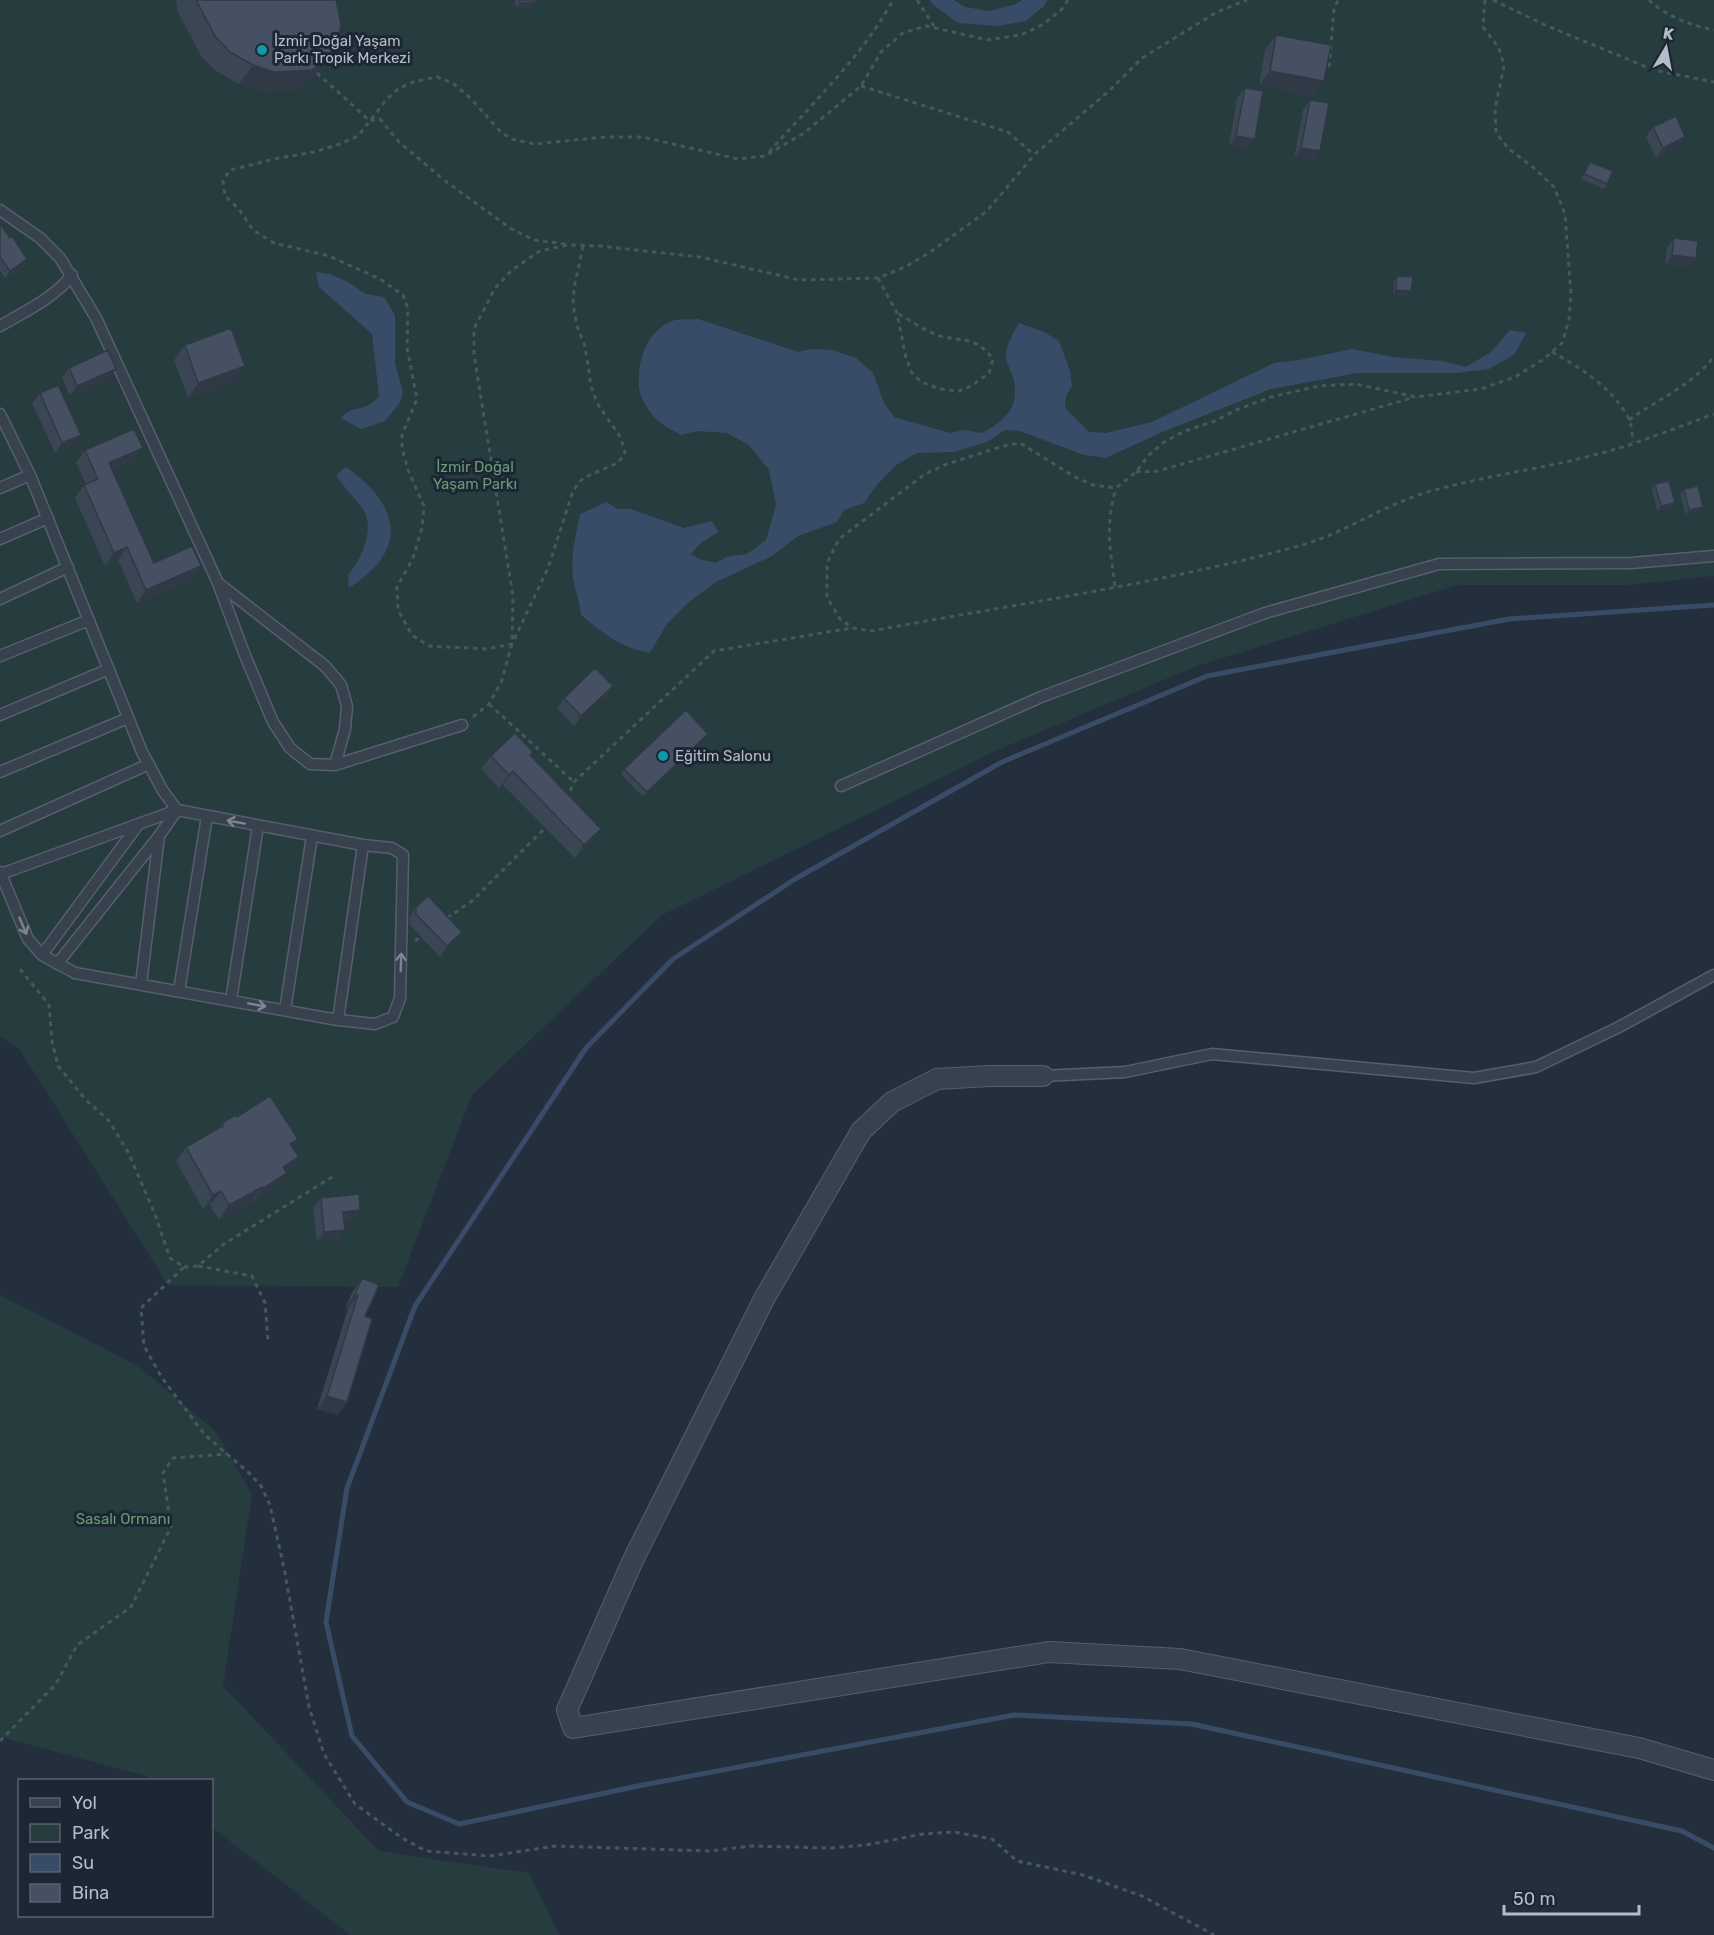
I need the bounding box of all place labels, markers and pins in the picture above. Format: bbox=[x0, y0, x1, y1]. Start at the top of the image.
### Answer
place label: İzmir Doğal Yaşam Parkı Tropik Merkezi bbox=[274, 32, 411, 67]
marker: İzmir Doğal Yaşam Parkı Tropik Merkezi bbox=[255, 43, 269, 57]
place label: Eğitim Salonu bbox=[675, 747, 771, 765]
marker: Eğitim Salonu bbox=[656, 749, 670, 763]

